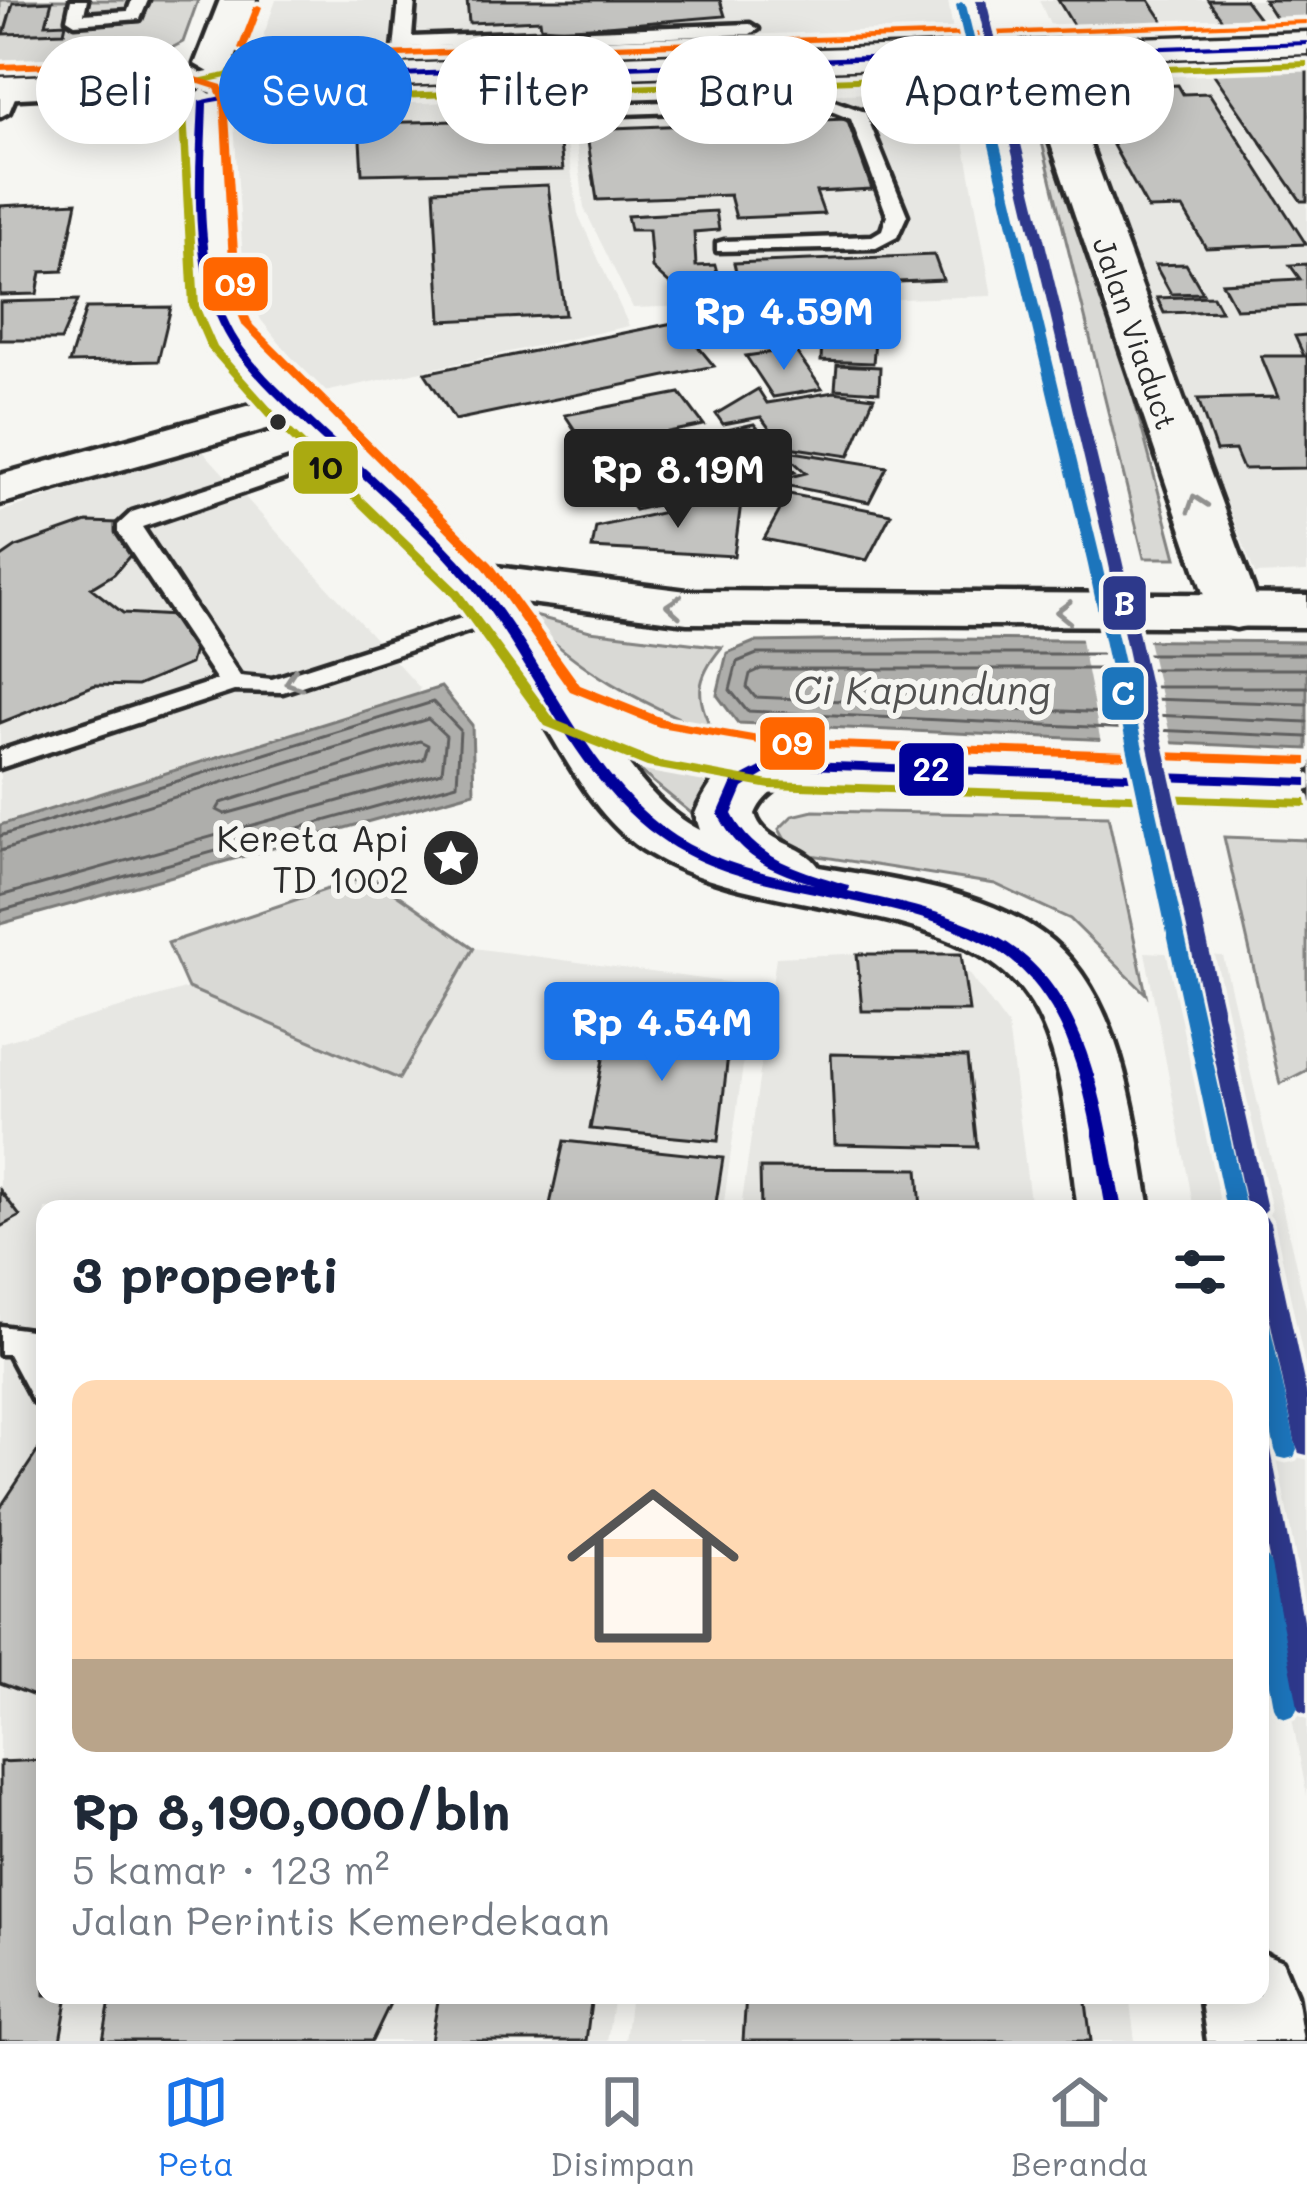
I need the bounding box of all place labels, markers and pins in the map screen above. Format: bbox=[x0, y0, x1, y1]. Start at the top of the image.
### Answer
pin: Rp 4.59M bbox=[660, 271, 908, 373]
unlabelled marker bbox=[267, 411, 289, 433]
pin: Rp 8.19M bbox=[554, 429, 802, 531]
place label: Kereta Api TD 1002 bbox=[217, 814, 409, 902]
place icon: Kereta Api TD 1002 bbox=[420, 827, 482, 889]
pin: Rp 4.54M bbox=[538, 982, 786, 1084]

